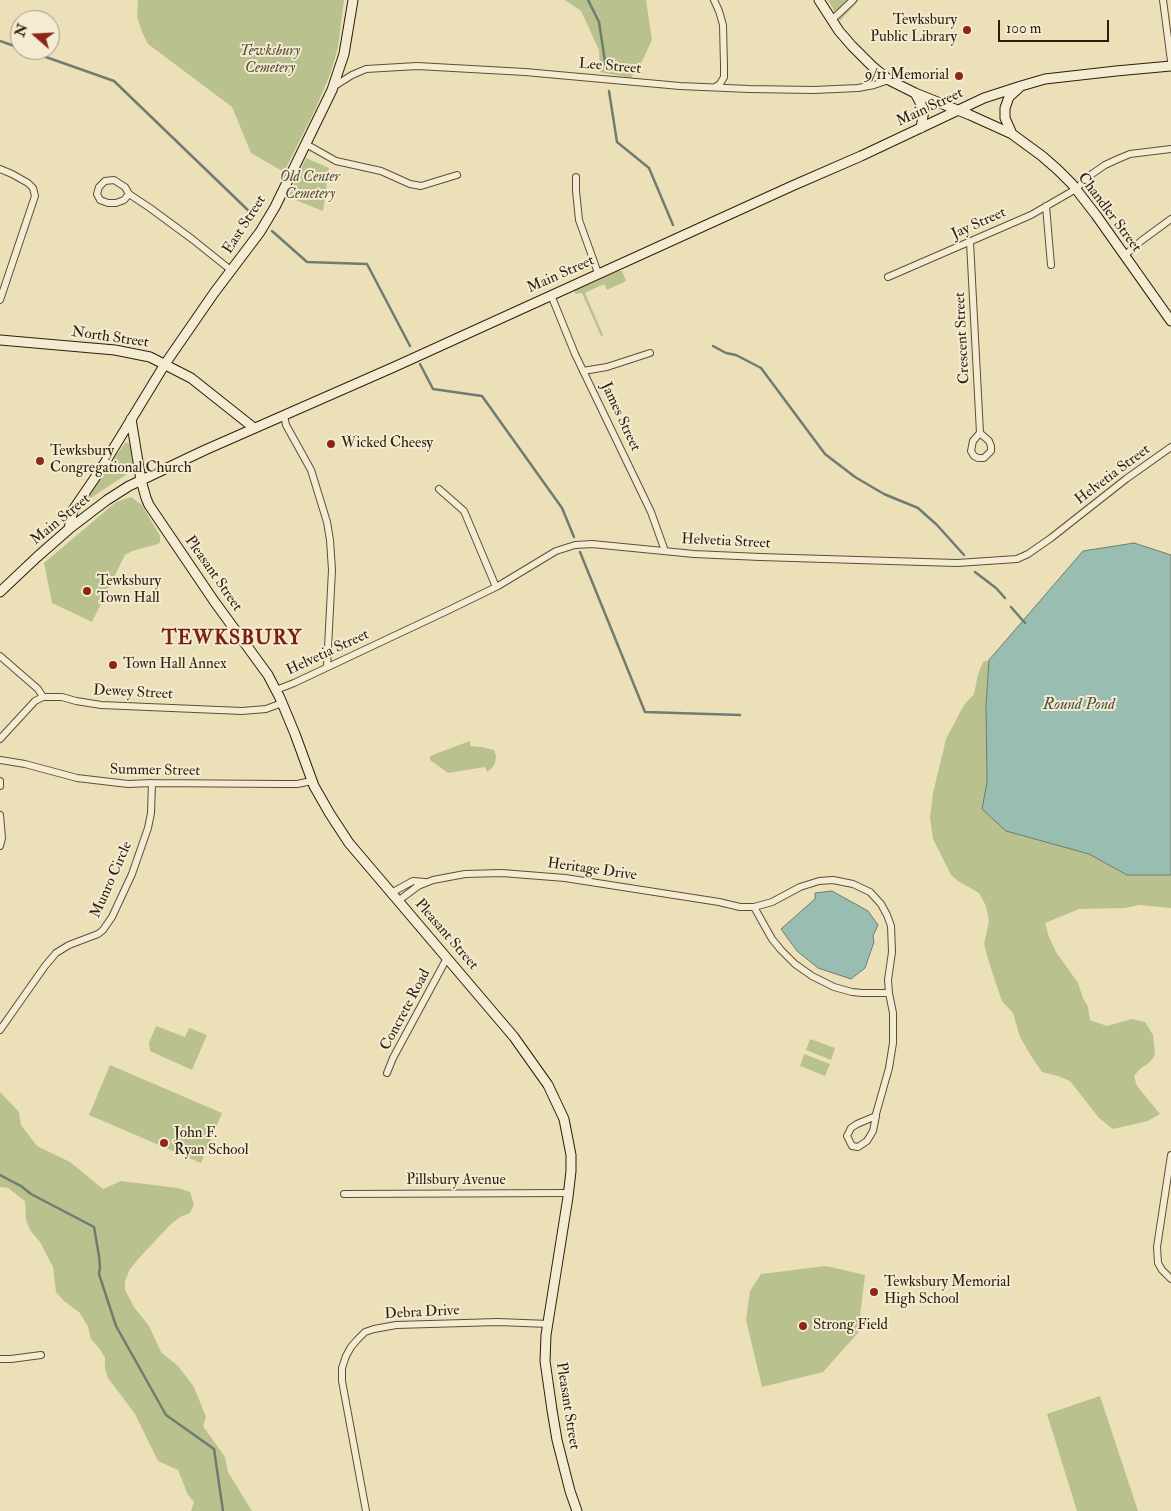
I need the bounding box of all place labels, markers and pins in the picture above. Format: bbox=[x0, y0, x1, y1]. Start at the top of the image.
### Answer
place label: Tewksbury Public Library bbox=[870, 12, 957, 47]
marker: Tewksbury Public Library bbox=[961, 24, 973, 36]
place label: 9/11 Memorial bbox=[865, 67, 949, 85]
marker: 9/11 Memorial bbox=[953, 70, 965, 82]
place label: Wicked Cheesy bbox=[341, 435, 433, 453]
marker: Wicked Cheesy bbox=[325, 438, 337, 450]
place label: Tewksbury Congregational Church bbox=[50, 443, 192, 478]
marker: Tewksbury Congregational Church bbox=[34, 455, 46, 467]
place label: Tewksbury Town Hall bbox=[97, 573, 161, 608]
marker: Tewksbury Town Hall bbox=[81, 585, 93, 597]
place label: Town Hall Annex bbox=[123, 656, 227, 674]
marker: Town Hall Annex bbox=[107, 659, 119, 671]
place label: John F. Ryan School bbox=[174, 1125, 248, 1160]
marker: John F. Ryan School bbox=[158, 1137, 170, 1149]
place label: Tewksbury Memorial High School bbox=[884, 1274, 1010, 1309]
marker: Tewksbury Memorial High School bbox=[868, 1286, 880, 1298]
place label: Strong Field bbox=[813, 1317, 888, 1335]
marker: Strong Field bbox=[797, 1320, 809, 1332]

